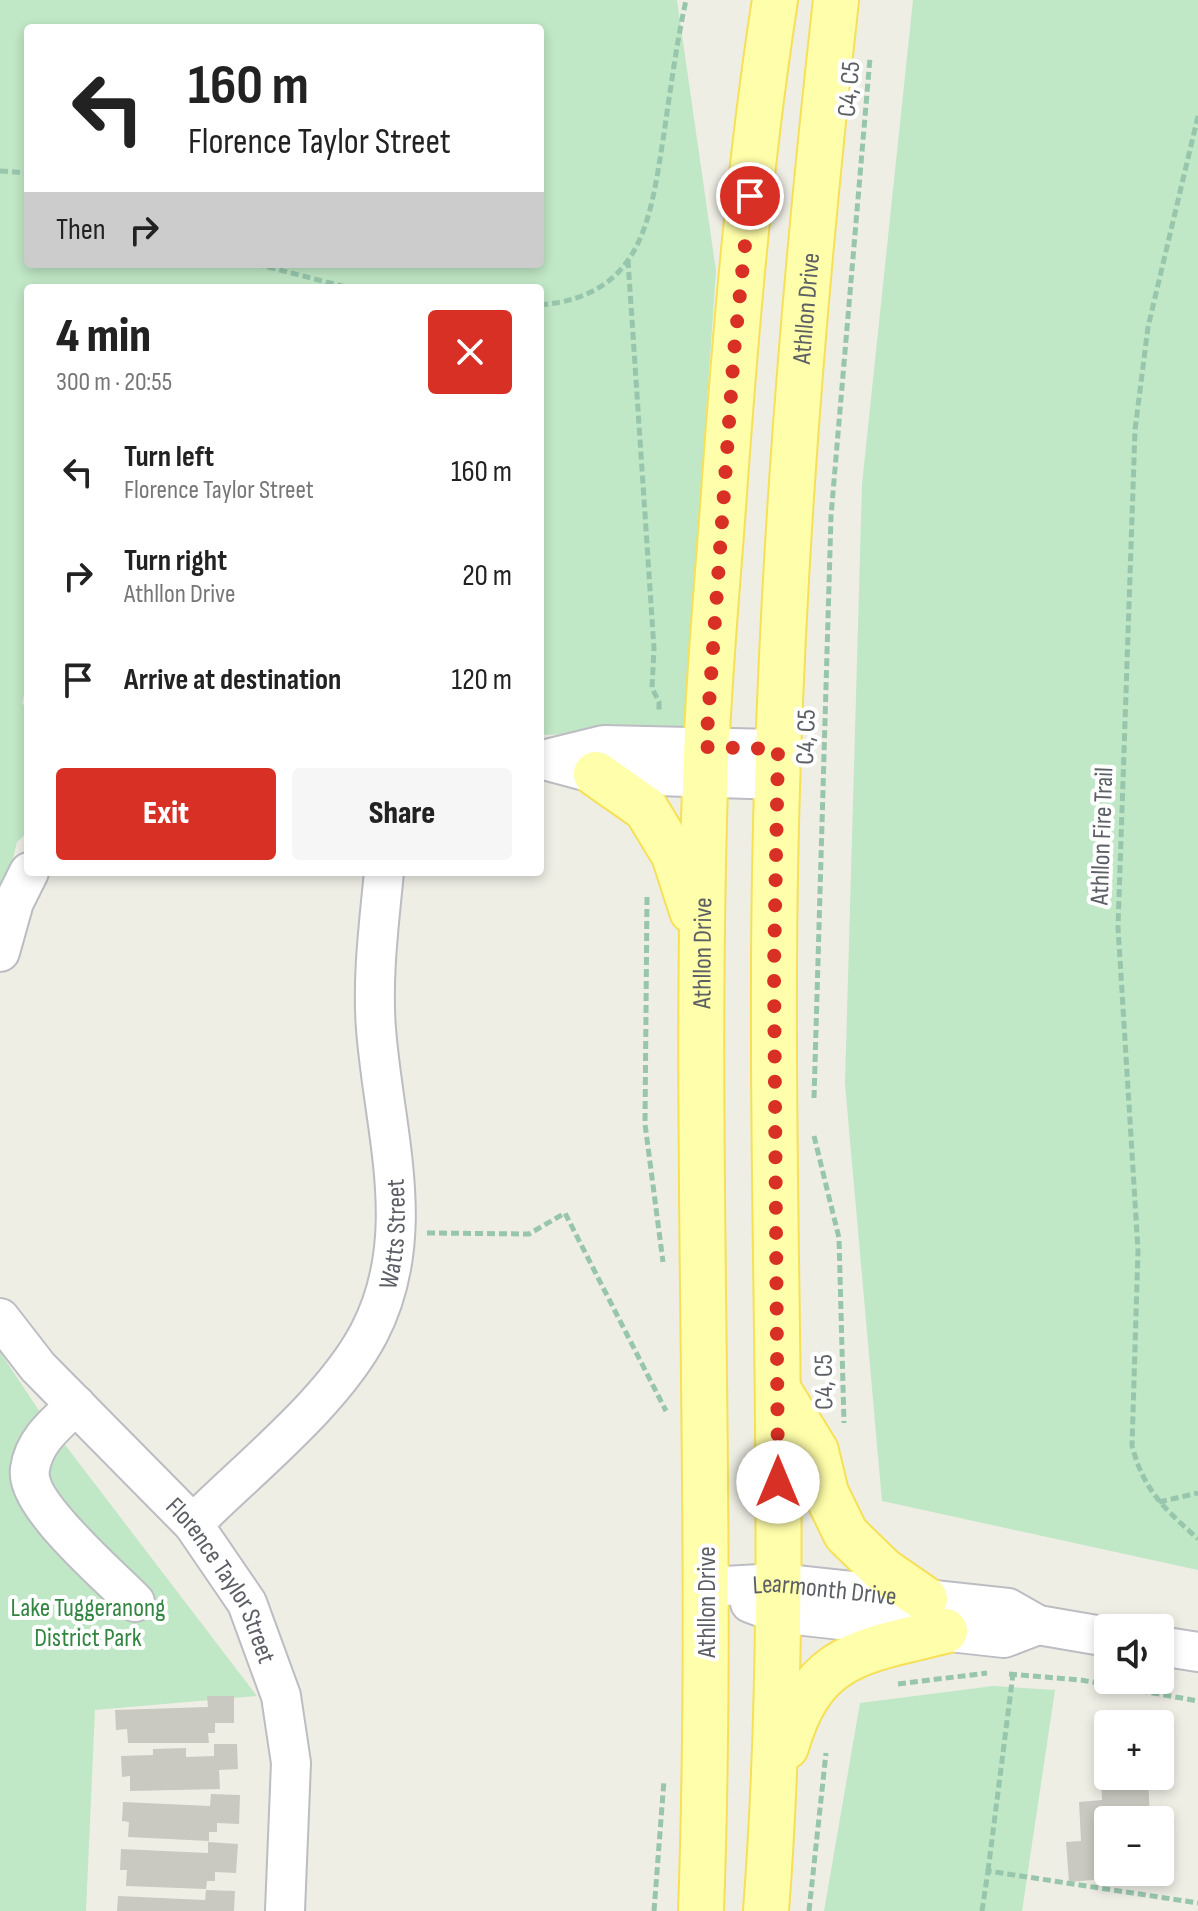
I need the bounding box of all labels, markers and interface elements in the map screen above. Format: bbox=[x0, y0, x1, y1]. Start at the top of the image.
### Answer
text: 160 m bbox=[188, 53, 309, 120]
icon: left bbox=[56, 56, 160, 160]
street label: C4, C5 bbox=[832, 60, 867, 118]
text: Florence Taylor Street bbox=[188, 121, 451, 164]
pin bbox=[716, 162, 784, 230]
icon: arrive bbox=[728, 174, 772, 218]
icon: right bbox=[122, 208, 166, 252]
text: Then bbox=[56, 212, 106, 248]
street label: Athllon Drive bbox=[787, 251, 827, 366]
text: 4 min bbox=[56, 308, 151, 365]
button: close bbox=[428, 310, 512, 394]
text: 300 m · 20:55 bbox=[56, 367, 172, 398]
text: Turn left bbox=[124, 439, 214, 475]
icon: left bbox=[56, 450, 100, 494]
text: 160 m bbox=[451, 454, 512, 490]
text: Florence Taylor Street bbox=[124, 475, 314, 506]
text: Turn right bbox=[124, 543, 227, 579]
icon: right bbox=[56, 554, 100, 598]
text: 20 m bbox=[462, 558, 512, 594]
text: Athllon Drive bbox=[124, 579, 235, 610]
icon: arrive bbox=[56, 658, 100, 702]
text: Arrive at destination bbox=[124, 662, 341, 698]
text: 120 m bbox=[451, 662, 512, 698]
street label: C4, C5 bbox=[790, 709, 823, 765]
street label: Athllon Fire Trail bbox=[1085, 767, 1120, 907]
button: Exit bbox=[56, 768, 276, 860]
button: Share bbox=[292, 768, 512, 860]
street label: Athllon Drive bbox=[687, 897, 719, 1010]
street label: Watts Street bbox=[373, 1178, 413, 1292]
street label: C4, C5 bbox=[809, 1354, 840, 1410]
position arrow bbox=[736, 1440, 820, 1524]
street label: Florence Taylor Street bbox=[159, 1492, 282, 1668]
street label: Athllon Drive bbox=[692, 1546, 723, 1659]
street label: Learmonth Drive bbox=[752, 1569, 898, 1613]
park label: Lake Tuggeranong District Park bbox=[11, 1593, 165, 1654]
map controls bbox=[1094, 1614, 1174, 1886]
button: sound bbox=[1094, 1614, 1174, 1694]
button: + bbox=[1094, 1710, 1174, 1790]
button: − bbox=[1094, 1806, 1174, 1886]

